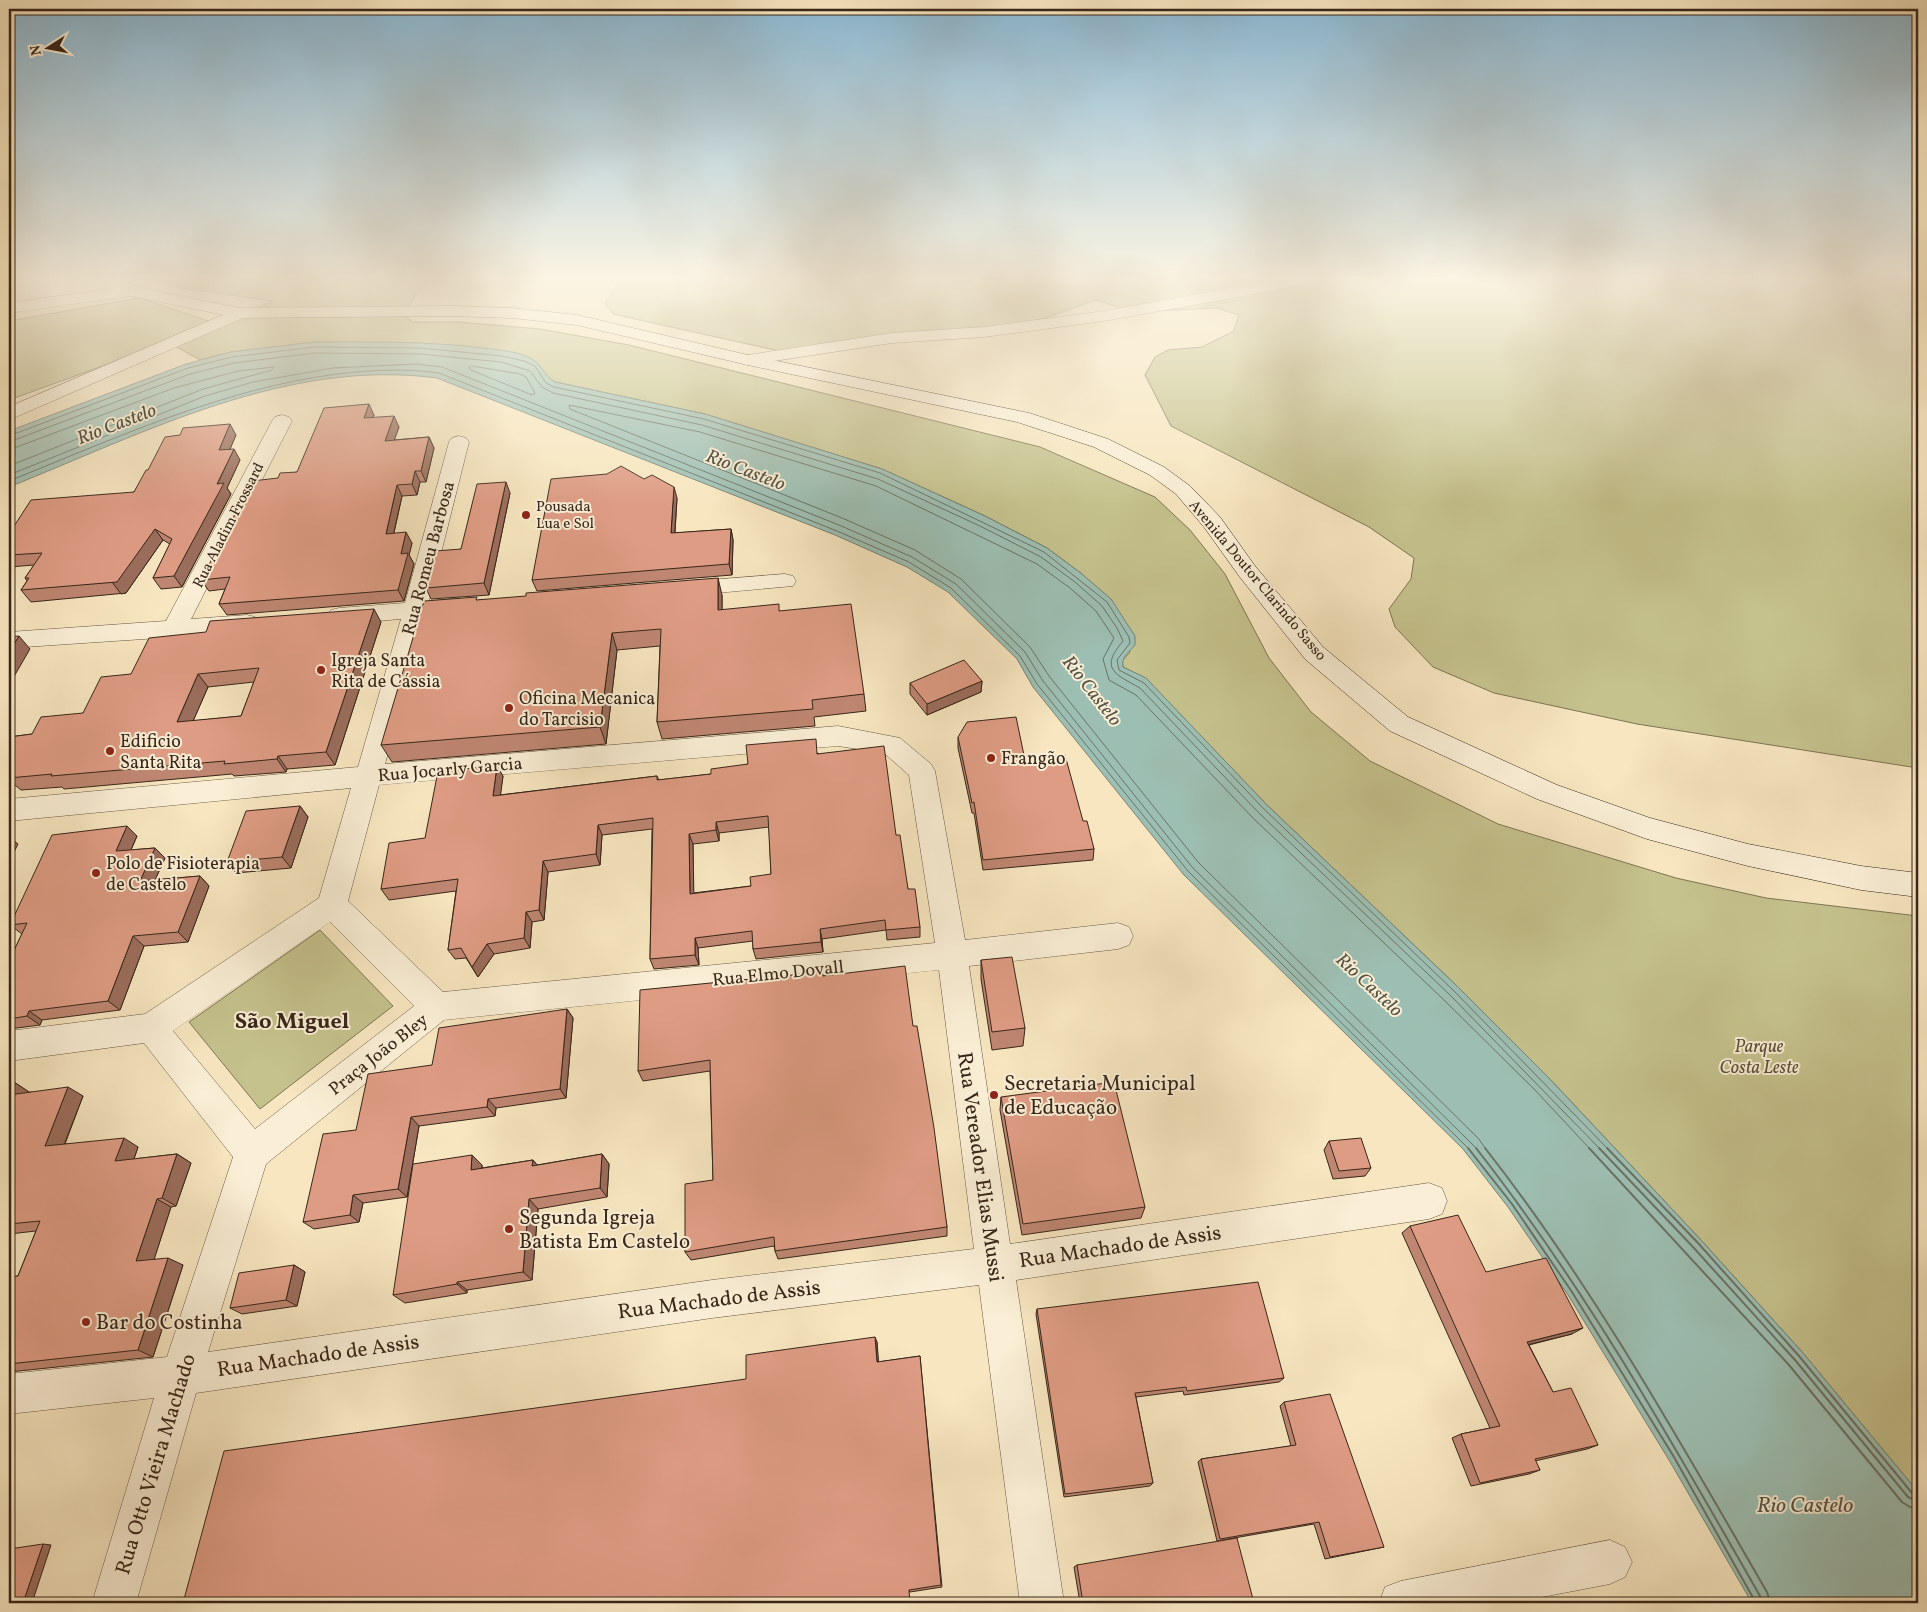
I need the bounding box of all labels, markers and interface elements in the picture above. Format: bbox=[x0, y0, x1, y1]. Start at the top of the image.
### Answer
north arrow bbox=[22, 22, 72, 72]
text: N bbox=[26, 43, 47, 57]
water label: Rio Castelo bbox=[73, 398, 161, 452]
water label: Rio Castelo bbox=[702, 444, 789, 498]
street label: Rua Aladim Frossard bbox=[189, 459, 270, 592]
street label: Rua Romeu Barbosa bbox=[397, 479, 462, 638]
street label: Avenida Doutor Clarindo Sasso bbox=[1183, 496, 1331, 666]
place label: Pousada Lua e Sol bbox=[536, 497, 594, 535]
marker: Pousada Lua e Sol bbox=[520, 509, 532, 521]
place label: Igreja Santa Rita de Cássia bbox=[331, 649, 440, 695]
water label: Rio Castelo bbox=[1056, 650, 1128, 732]
marker: Igreja Santa Rita de Cássia bbox=[315, 664, 327, 676]
place label: Oficina Mecanica do Tarcisio bbox=[519, 687, 655, 733]
marker: Oficina Mecanica do Tarcisio bbox=[503, 702, 515, 714]
place label: Edificio Santa Rita bbox=[120, 730, 202, 776]
marker: Edificio Santa Rita bbox=[104, 745, 116, 757]
place label: Frangão bbox=[1001, 747, 1066, 772]
street label: Rua Jocarly Garcia bbox=[377, 752, 524, 789]
marker: Frangão bbox=[985, 752, 997, 764]
place label: Polo de Fisioterapia de Castelo bbox=[106, 852, 260, 898]
marker: Polo de Fisioterapia de Castelo bbox=[90, 867, 102, 879]
water label: Rio Castelo bbox=[1329, 948, 1408, 1024]
street label: Rua Elmo Dovall bbox=[711, 955, 845, 994]
district label: São Miguel bbox=[235, 1007, 349, 1038]
street label: Praça João Bley bbox=[324, 1008, 434, 1102]
park label: Parque Costa Leste bbox=[1719, 1035, 1799, 1081]
street label: Rua Vereador Elias Mussi bbox=[949, 1050, 1010, 1284]
place label: Secretaria Municipal de Educação bbox=[1004, 1070, 1196, 1123]
marker: Secretaria Municipal de Educação bbox=[988, 1089, 1000, 1101]
place label: Segunda Igreja Batista Em Castelo bbox=[519, 1204, 690, 1257]
street label: Rua Machado de Assis bbox=[1017, 1219, 1223, 1276]
marker: Segunda Igreja Batista Em Castelo bbox=[503, 1223, 515, 1235]
street label: Rua Machado de Assis bbox=[616, 1274, 822, 1327]
place label: Bar do Costinha bbox=[96, 1309, 243, 1338]
marker: Bar do Costinha bbox=[80, 1316, 92, 1328]
street label: Rua Machado de Assis bbox=[215, 1328, 421, 1385]
street label: Rua Otto Vieira Machado bbox=[109, 1350, 204, 1578]
water label: Rio Castelo bbox=[1757, 1491, 1853, 1522]

